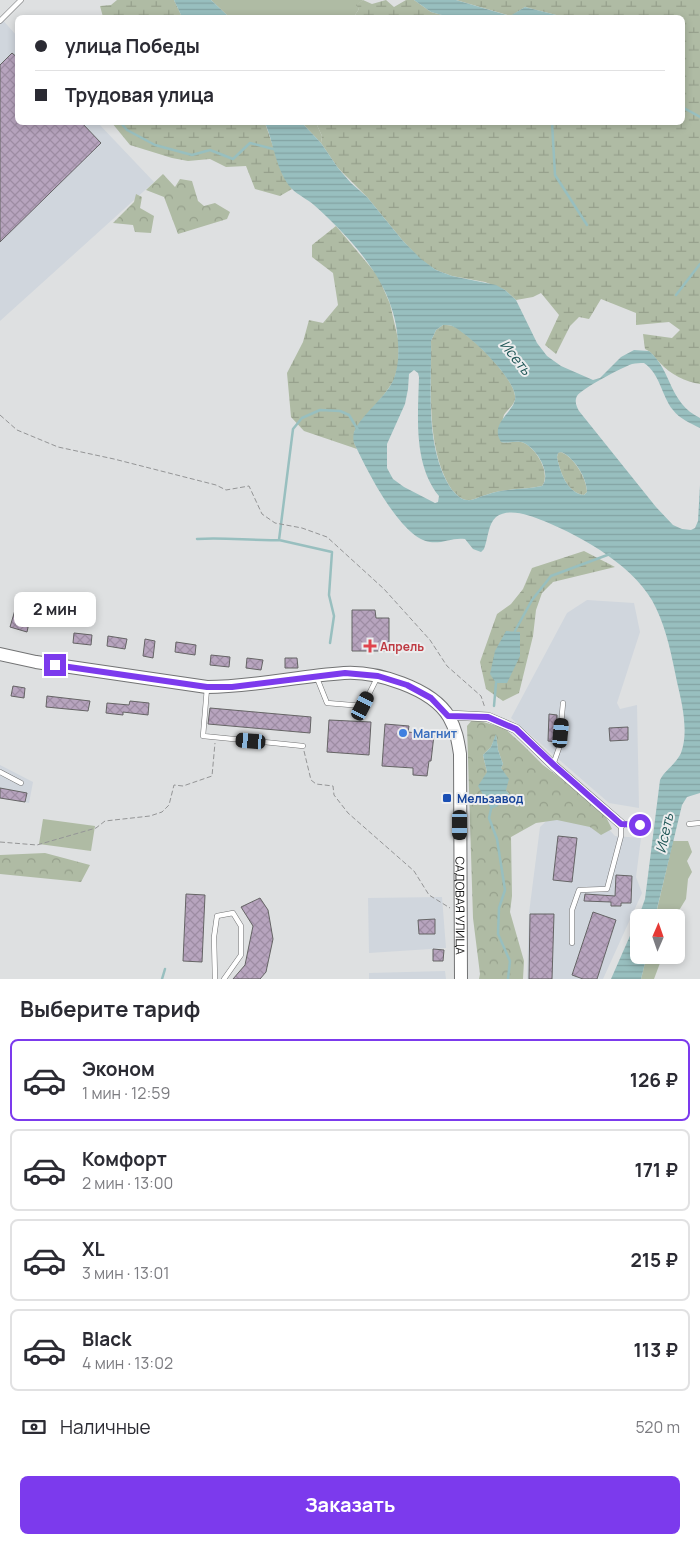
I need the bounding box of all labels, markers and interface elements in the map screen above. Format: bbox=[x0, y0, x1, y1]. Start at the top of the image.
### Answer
text: улица Победы bbox=[65, 33, 200, 59]
text: Трудовая улица bbox=[65, 82, 214, 108]
water label: Исеть bbox=[496, 335, 536, 379]
callout: 2 мин bbox=[14, 592, 96, 628]
text: 2 мин bbox=[33, 598, 77, 620]
place label: Апрель bbox=[380, 638, 424, 655]
marker: Апрель bbox=[364, 640, 376, 652]
route end bbox=[44, 654, 66, 676]
car bbox=[349, 689, 376, 723]
car bbox=[552, 717, 569, 749]
place label: Магнит bbox=[413, 725, 458, 742]
marker: Магнит bbox=[397, 727, 409, 739]
car bbox=[235, 732, 266, 750]
place label: Мельзавод bbox=[457, 790, 524, 807]
marker: Мельзавод bbox=[441, 792, 453, 804]
car bbox=[452, 810, 467, 840]
water label: Исеть bbox=[651, 811, 678, 855]
route start bbox=[629, 814, 651, 836]
street label: САДОВАЯ УЛИЦА bbox=[452, 856, 469, 955]
north arrow bbox=[630, 909, 685, 964]
map controls bbox=[630, 909, 685, 964]
text: Выберите тариф bbox=[20, 994, 200, 1024]
text: Эконом bbox=[82, 1056, 155, 1082]
icon: car bbox=[22, 1058, 67, 1103]
text: 126 ₽ bbox=[630, 1067, 678, 1093]
text: 1 мин · 12:59 bbox=[82, 1082, 170, 1104]
text: Комфорт bbox=[82, 1146, 167, 1172]
icon: car bbox=[22, 1148, 67, 1193]
text: 171 ₽ bbox=[634, 1157, 678, 1183]
text: 2 мин · 13:00 bbox=[82, 1172, 173, 1194]
text: XL bbox=[82, 1236, 105, 1262]
icon: car bbox=[22, 1238, 67, 1283]
text: 215 ₽ bbox=[630, 1247, 678, 1273]
text: 3 мин · 13:01 bbox=[82, 1262, 170, 1284]
text: Black bbox=[82, 1326, 131, 1352]
icon: car bbox=[22, 1328, 67, 1373]
text: 113 ₽ bbox=[633, 1337, 678, 1363]
text: 4 мин · 13:02 bbox=[82, 1352, 173, 1374]
icon: cash bbox=[20, 1413, 48, 1441]
text: Наличные bbox=[60, 1414, 151, 1440]
text: 520 m bbox=[636, 1416, 680, 1438]
button: Заказать bbox=[20, 1476, 680, 1534]

